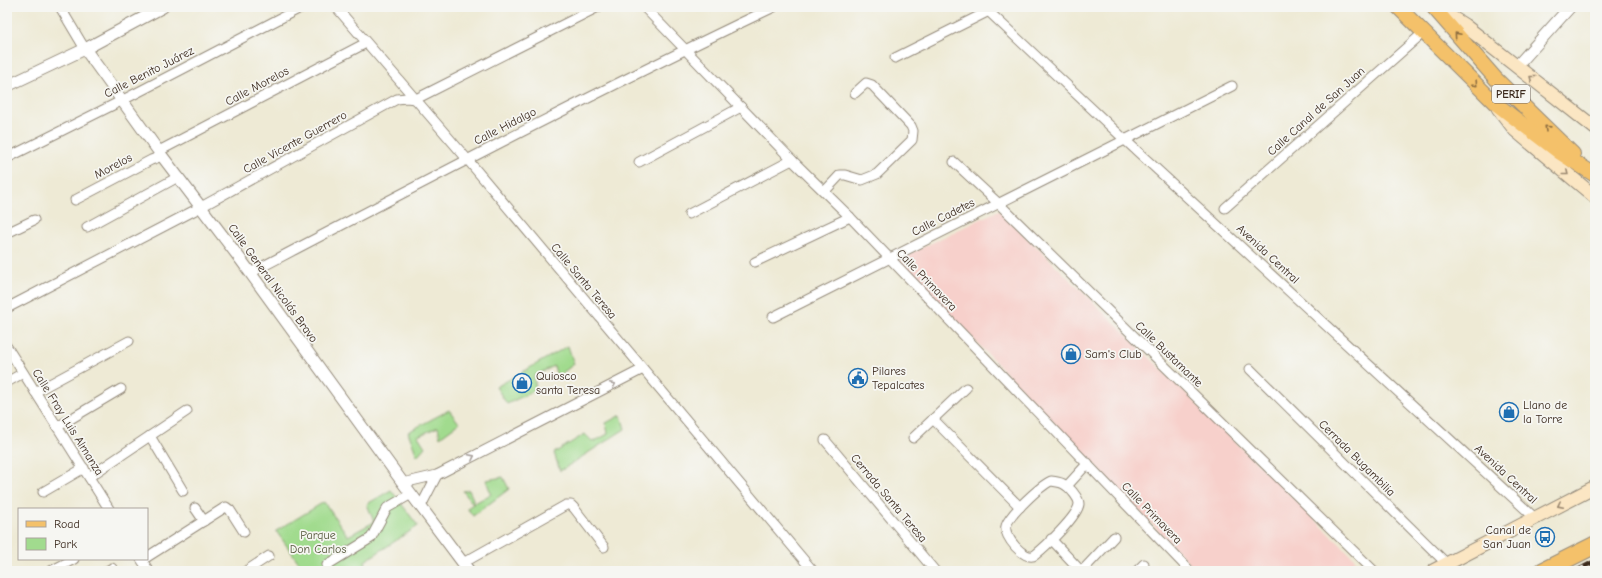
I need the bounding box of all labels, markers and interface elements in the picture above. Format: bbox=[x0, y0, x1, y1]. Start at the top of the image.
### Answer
one-way arrow bbox=[1454, 32, 1461, 40]
street label: Calle Benito Juárez bbox=[102, 43, 197, 101]
street label: Calle Morelos bbox=[223, 63, 291, 109]
street label: Calle Canal de San Juan bbox=[1264, 64, 1368, 158]
one-way arrow bbox=[1529, 75, 1536, 82]
one-way arrow bbox=[1471, 79, 1478, 87]
road number: PERIF bbox=[1492, 85, 1530, 103]
street label: Calle Hidalgo bbox=[471, 104, 539, 148]
street label: Calle Vicente Guerrero bbox=[241, 108, 349, 176]
one-way arrow bbox=[1544, 125, 1552, 133]
street label: Morelos bbox=[92, 150, 134, 182]
one-way arrow bbox=[1561, 169, 1569, 176]
street label: Calle Cadetes bbox=[909, 195, 977, 239]
street label: Calle General Nicolás Bravo bbox=[225, 221, 321, 345]
street label: Avenida Central bbox=[1234, 221, 1302, 287]
street label: Calle Santa Teresa bbox=[548, 240, 620, 322]
street label: Calle Primavera bbox=[894, 246, 960, 314]
street label: Calle Bustamante bbox=[1132, 318, 1206, 390]
shop icon: Sam's Club bbox=[1060, 343, 1082, 365]
place label: Sam's Club bbox=[1085, 347, 1142, 361]
place label: Pilares Tepalcates bbox=[872, 364, 925, 392]
street label: Calle Fray Luis Almanza bbox=[29, 366, 107, 478]
public building icon: Pilares Tepalcates bbox=[847, 367, 869, 389]
place label: Quiosco santa Teresa bbox=[536, 369, 600, 397]
shop icon: Quiosco santa Teresa bbox=[511, 372, 533, 394]
one-way arrow bbox=[608, 382, 616, 390]
place label: Llano de la Torre bbox=[1523, 398, 1567, 426]
shop icon: Llano de la Torre bbox=[1498, 401, 1520, 423]
street label: Cerrada Bugambilia bbox=[1316, 417, 1398, 499]
street label: Avenida Central bbox=[1472, 441, 1540, 507]
street label: Cerrada Santa Teresa bbox=[848, 451, 930, 545]
one-way arrow bbox=[468, 454, 475, 462]
street label: Calle Primavera bbox=[1119, 479, 1185, 547]
one-way arrow bbox=[1557, 500, 1565, 508]
legend bbox=[18, 508, 148, 560]
text: Road bbox=[54, 517, 80, 531]
place label: Canal de San Juan bbox=[1483, 523, 1531, 551]
bus stop icon: Canal de San Juan bbox=[1534, 526, 1556, 548]
park label: Parque Don Carlos bbox=[290, 528, 346, 556]
text: Park bbox=[54, 537, 77, 551]

